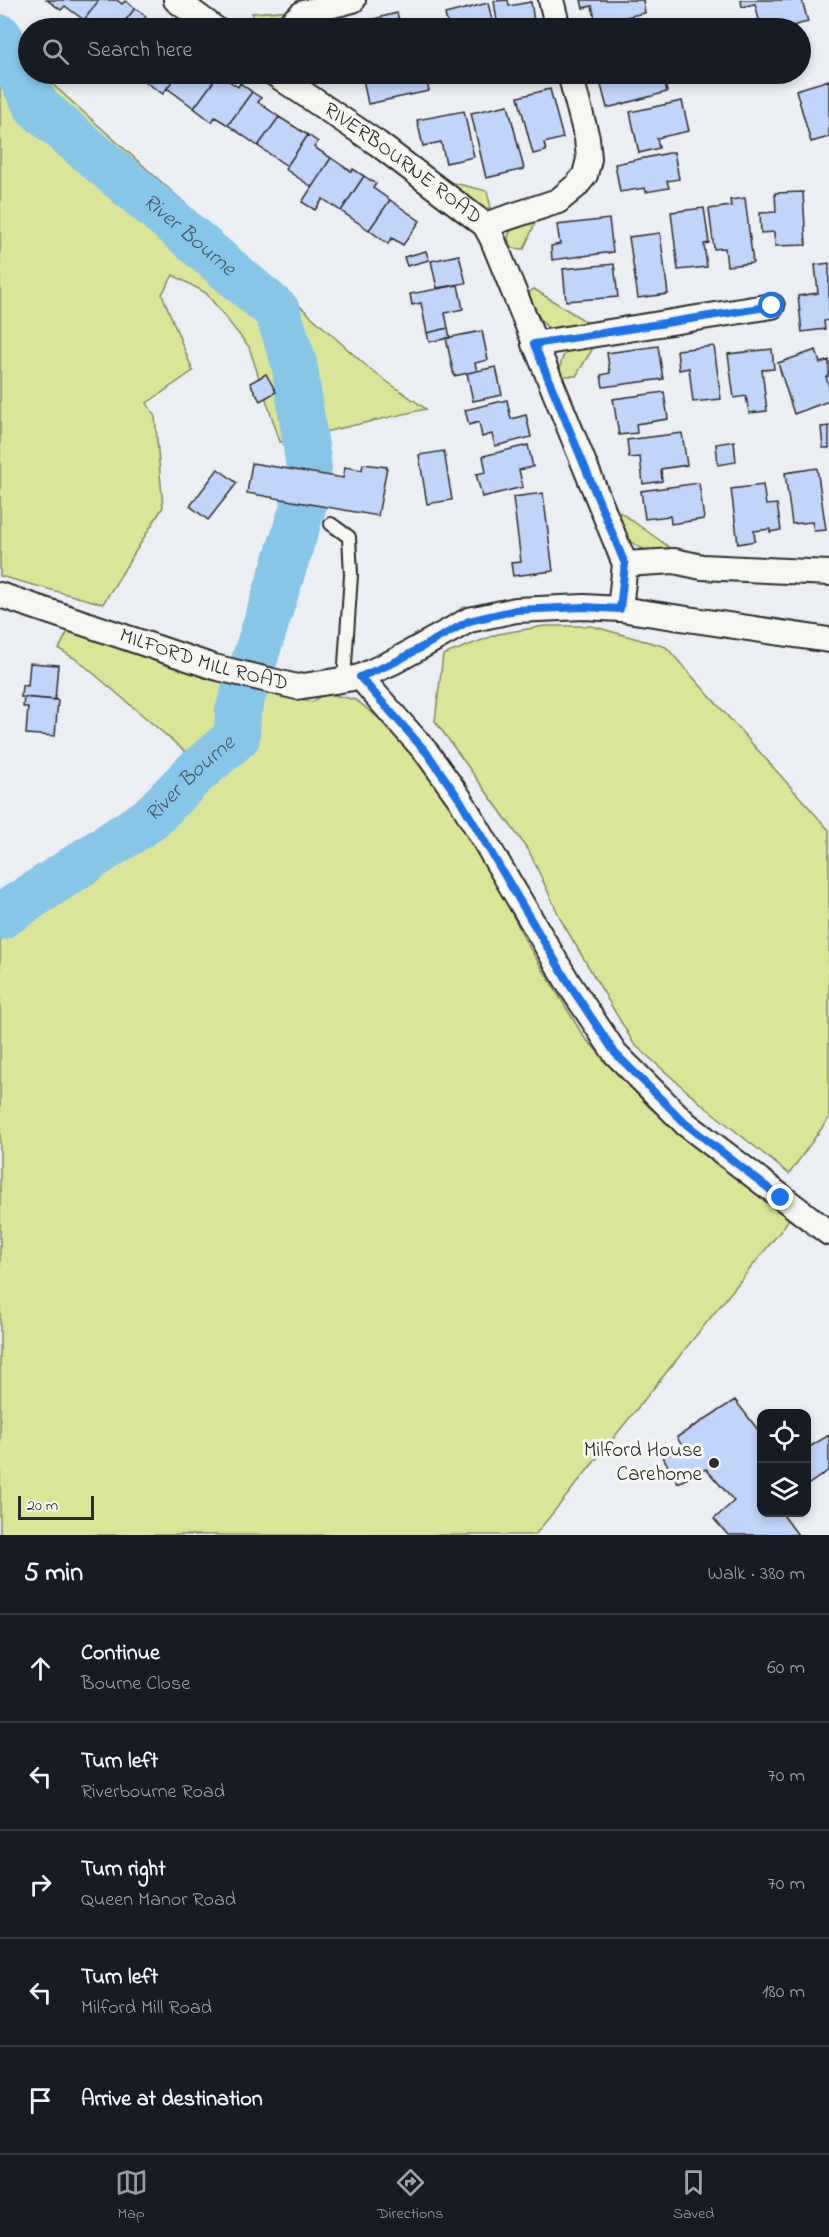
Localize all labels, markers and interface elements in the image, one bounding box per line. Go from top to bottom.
search box [18,18,811,84]
icon: search [39,35,72,68]
text: Search here [87,35,192,67]
street label: RIVERBOURNE ROAD [317,96,488,232]
water label: River Bourne [135,187,243,286]
route start [758,292,784,318]
street label: MILFORD MILL ROAD [115,621,291,699]
water label: River Bourne [138,728,244,830]
route end [767,1184,793,1210]
map controls [757,1409,811,1517]
button: locate [757,1409,811,1463]
place label: Milford House Carehome [584,1436,703,1490]
marker: Milford House Carehome [707,1456,721,1470]
button: layers [757,1463,811,1517]
scale bar [18,1493,94,1520]
text: 20 m [27,1494,58,1518]
text: 5 min [24,1555,83,1593]
text: Walk · 380 m [707,1560,805,1589]
text: Continue [81,1638,160,1670]
icon: ahead [24,1652,57,1685]
text: 60 m [767,1654,805,1683]
text: Bourne Close [81,1670,190,1699]
text: Turn left [81,1746,158,1778]
icon: left [24,1760,57,1793]
text: 70 m [768,1762,805,1791]
text: Riverbourne Road [81,1778,225,1807]
text: Turn right [81,1854,166,1886]
icon: right [24,1868,57,1901]
text: 70 m [768,1870,805,1899]
text: Queen Manor Road [81,1886,236,1915]
text: Turn left [81,1962,158,1994]
icon: left [24,1976,57,2009]
text: 180 m [762,1978,805,2007]
text: Milford Mill Road [81,1994,212,2023]
icon: arrive [24,2084,57,2117]
text: Arrive at destination [81,2084,263,2116]
tab: Map [115,2166,148,2226]
tab: Directions [377,2166,443,2226]
tab: Saved [673,2166,714,2226]

